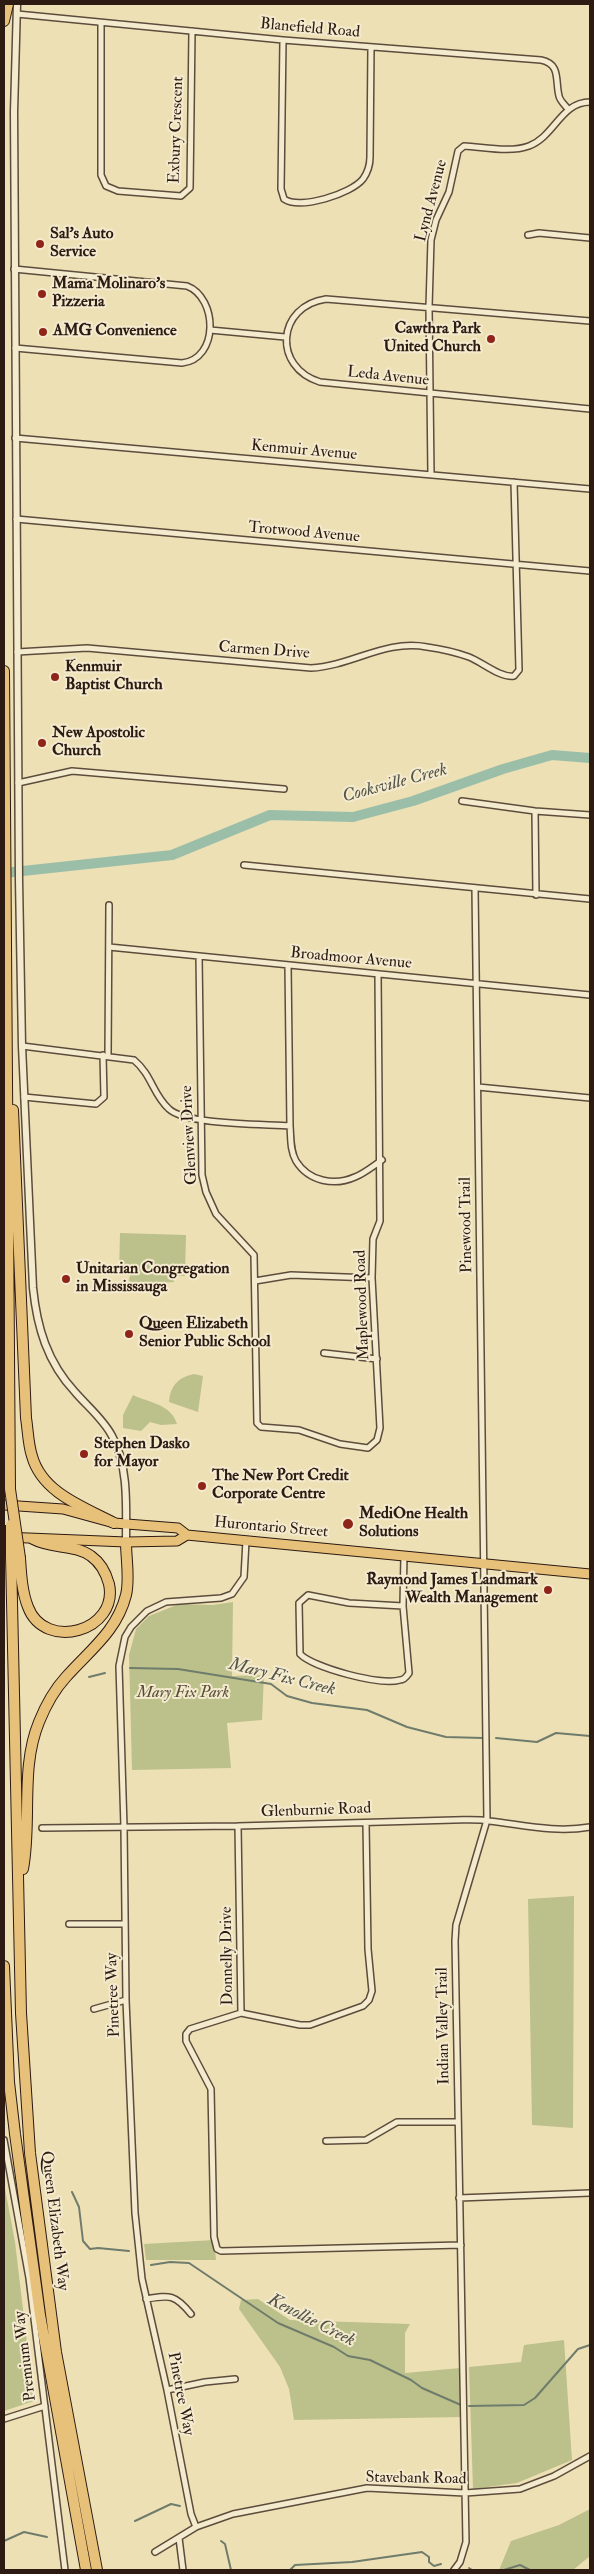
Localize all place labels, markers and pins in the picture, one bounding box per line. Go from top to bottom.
place label: Sal's Auto Service [50,225,113,263]
marker: Sal's Auto Service [34,238,46,250]
place label: Mama Molinaro's Pizzeria [52,275,165,313]
marker: Mama Molinaro's Pizzeria [36,288,48,300]
place label: Cawthra Park United Church [383,320,481,358]
place label: AMG Convenience [53,322,177,342]
marker: AMG Convenience [37,326,49,338]
marker: Cawthra Park United Church [485,333,497,345]
place label: Kenmuir Baptist Church [65,658,163,696]
marker: Kenmuir Baptist Church [49,671,61,683]
place label: New Apostolic Church [52,724,145,762]
marker: New Apostolic Church [36,737,48,749]
place label: Unitarian Congregation in Mississauga [76,1260,230,1298]
marker: Unitarian Congregation in Mississauga [60,1273,72,1285]
place label: Queen Elizabeth Senior Public School [139,1315,271,1353]
marker: Queen Elizabeth Senior Public School [123,1328,135,1340]
place label: Stephen Dasko for Mayor [94,1435,190,1473]
marker: Stephen Dasko for Mayor [78,1448,90,1460]
place label: The New Port Credit Corporate Centre [212,1467,349,1505]
marker: The New Port Credit Corporate Centre [196,1480,208,1492]
place label: MediOne Health Solutions [359,1505,468,1543]
marker: MediOne Health Solutions [341,1517,355,1531]
place label: Raymond James Landmark Wealth Management [366,1571,538,1609]
marker: Raymond James Landmark Wealth Management [542,1584,554,1596]

